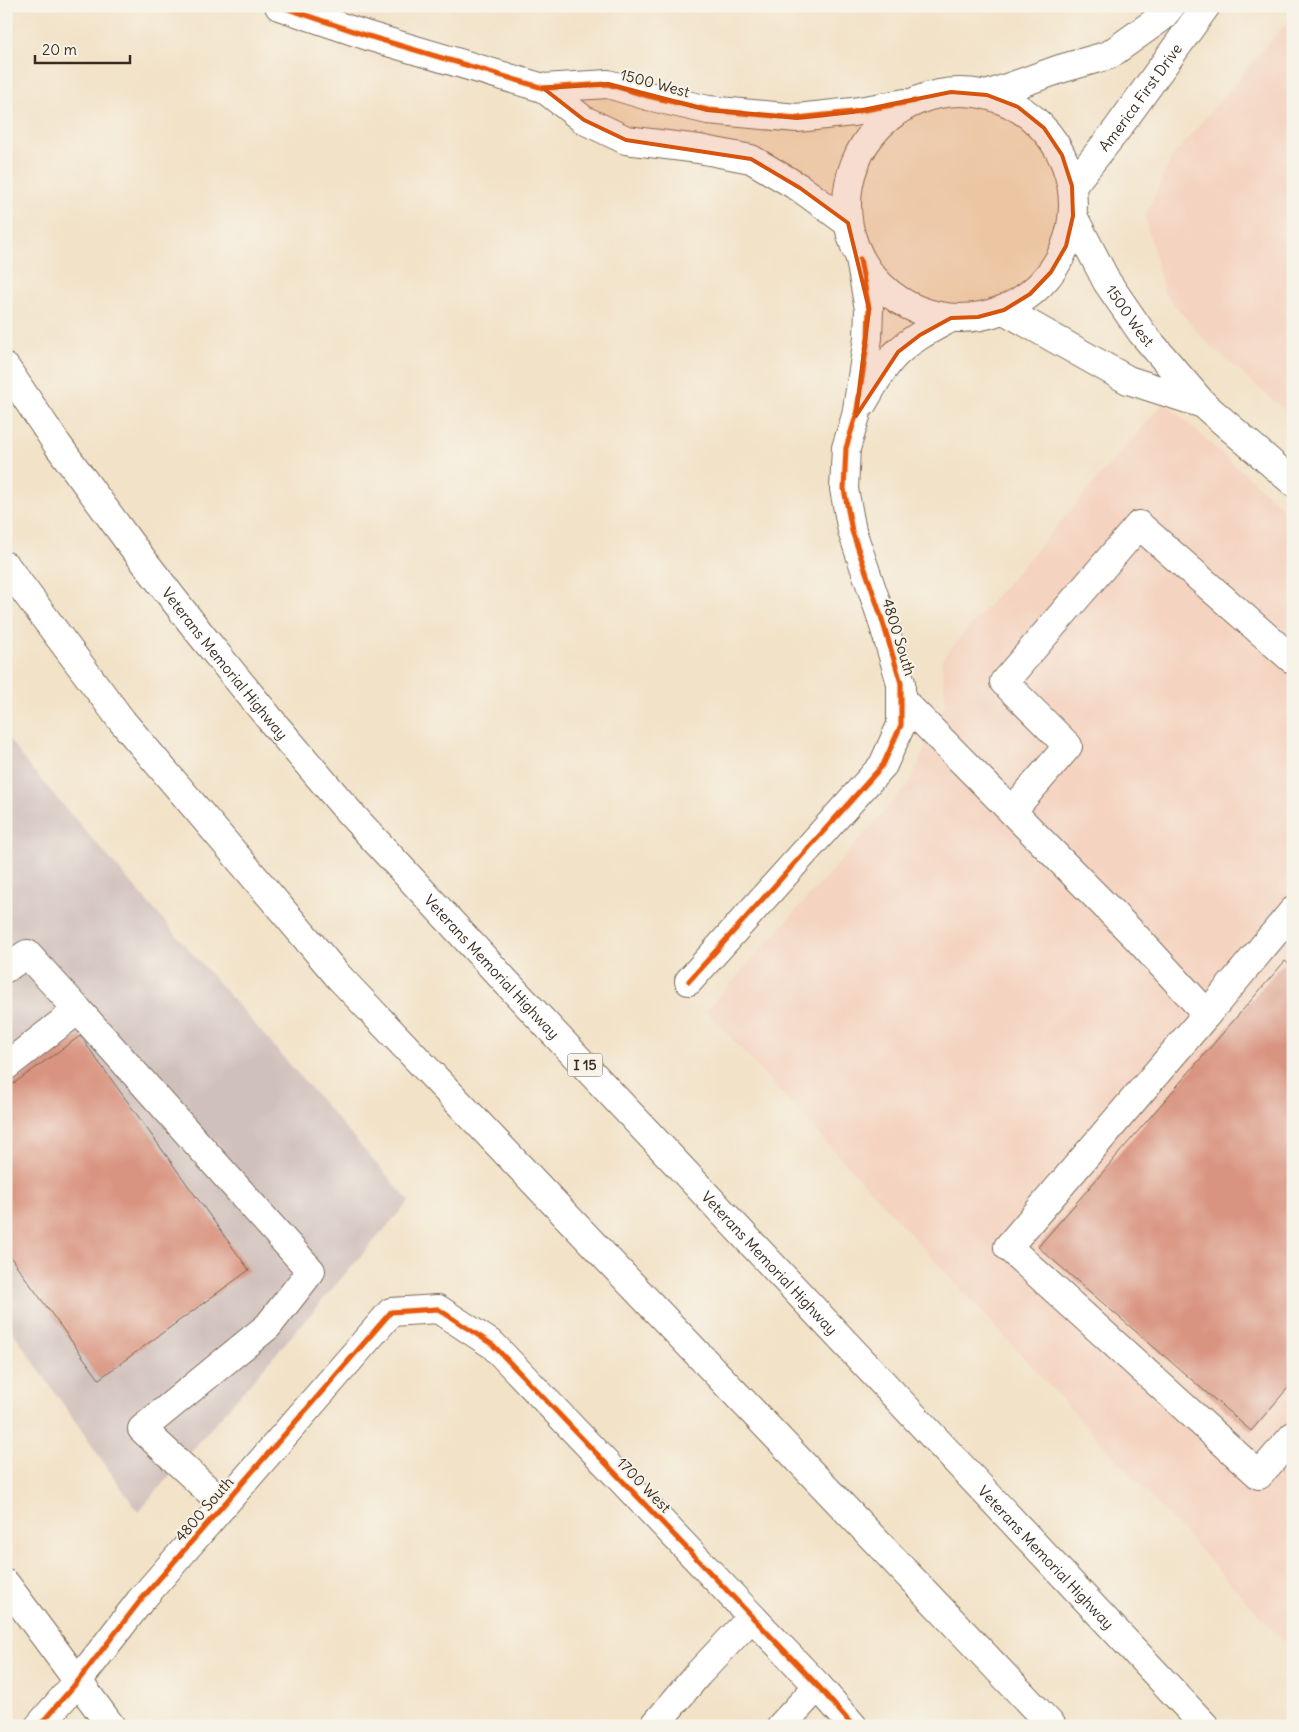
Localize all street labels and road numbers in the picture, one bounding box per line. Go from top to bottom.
street label: America First Drive [1094,39,1186,155]
street label: 1500 West [618,65,692,101]
street label: 1500 West [1102,281,1159,350]
street label: Veterans Memorial Highway [158,583,292,743]
street label: 4800 South [878,596,920,678]
street label: Veterans Memorial Highway [420,890,564,1043]
road number: I 15 [568,1054,602,1076]
street label: Veterans Memorial Highway [698,1187,842,1338]
street label: 1700 West [613,1453,675,1517]
street label: 4800 South [171,1472,238,1545]
street label: Veterans Memorial Highway [974,1481,1118,1633]

